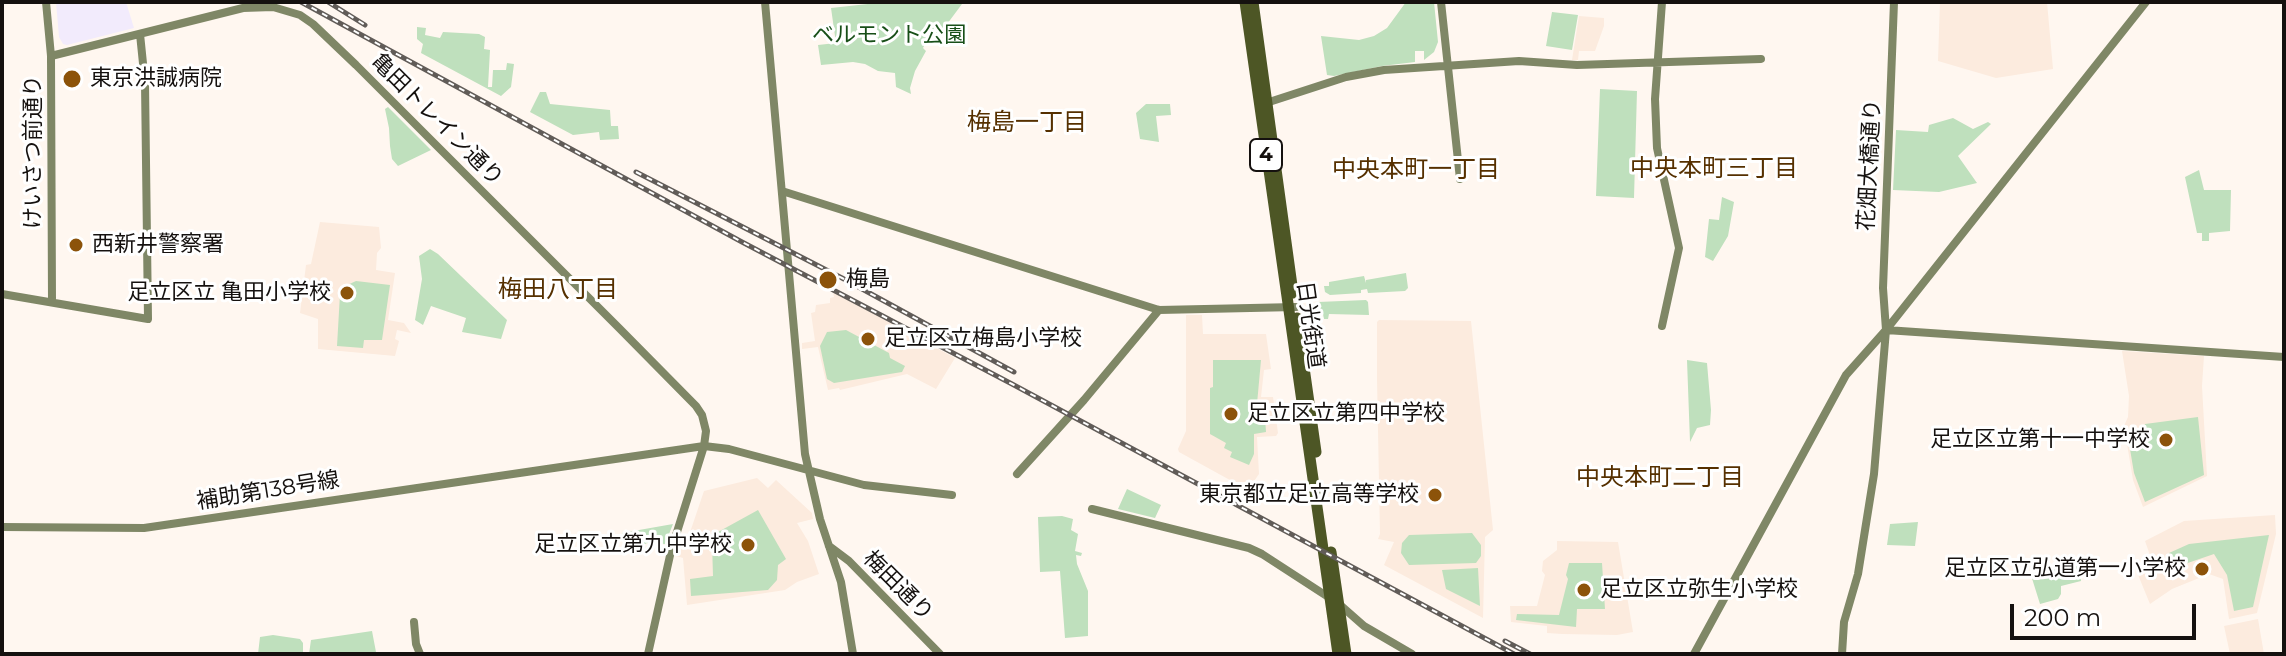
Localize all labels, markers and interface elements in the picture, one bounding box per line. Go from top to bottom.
park label: ベルモント公園 [812,23,966,49]
street label: 亀田トレイン通り [365,48,509,192]
place label: 東京洪誠病院 [90,66,222,92]
marker: 東京洪誠病院 [61,68,83,90]
street label: けいさつ前通り [21,75,47,229]
street label: 花畑大橋通り [1853,98,1887,232]
district label: 梅島一丁目 [967,109,1087,137]
road number: 4 [1250,139,1282,171]
district label: 中央本町三丁目 [1630,155,1798,183]
district label: 中央本町一丁目 [1332,156,1500,184]
place label: 西新井警察署 [92,232,224,258]
marker: 西新井警察署 [67,236,85,254]
place label: 梅島 [846,267,890,293]
marker: 梅島 [817,269,839,291]
district label: 梅田八丁目 [498,276,618,304]
place label: 足立区立 亀田小学校 [127,280,331,306]
street label: 日光街道 [1291,280,1329,370]
marker: 足立区立 亀田小学校 [338,284,356,302]
place label: 足立区立梅島小学校 [884,326,1082,352]
marker: 足立区立梅島小学校 [859,330,877,348]
place label: 足立区立第四中学校 [1247,401,1445,427]
marker: 足立区立第四中学校 [1222,405,1240,423]
place label: 足立区立第十一中学校 [1930,427,2150,453]
marker: 足立区立第十一中学校 [2157,431,2175,449]
district label: 中央本町二丁目 [1576,464,1744,492]
street label: 補助第138号線 [195,467,341,515]
place label: 東京都立足立高等学校 [1199,482,1419,508]
marker: 東京都立足立高等学校 [1426,486,1444,504]
place label: 足立区立第九中学校 [534,532,732,558]
marker: 足立区立第九中学校 [739,536,757,554]
street label: 梅田通り [858,546,938,626]
place label: 足立区立弘道第一小学校 [1944,556,2186,582]
marker: 足立区立弘道第一小学校 [2193,560,2211,578]
place label: 足立区立弥生小学校 [1600,577,1798,603]
marker: 足立区立弥生小学校 [1575,581,1593,599]
scale bar [2014,588,2200,638]
text: 200 m [2024,603,2101,632]

